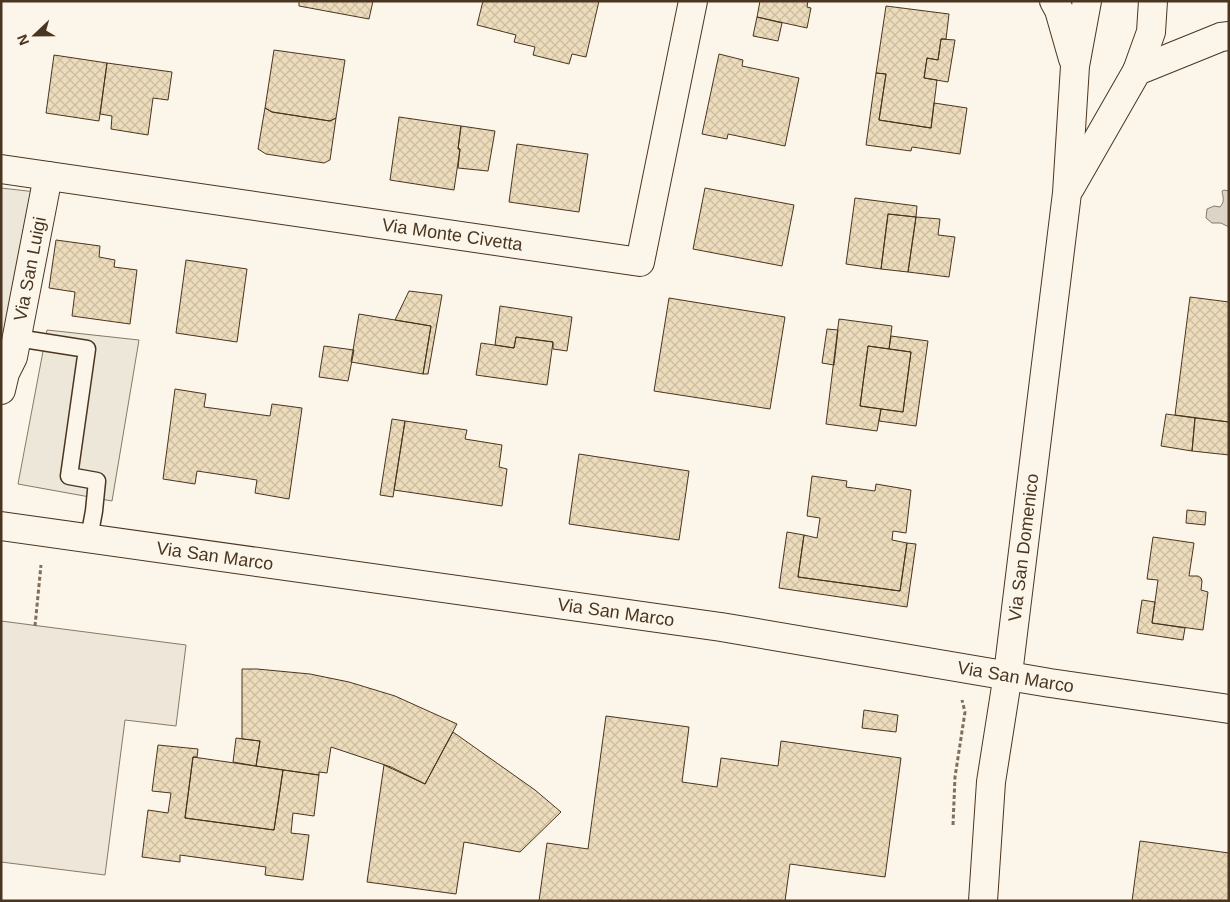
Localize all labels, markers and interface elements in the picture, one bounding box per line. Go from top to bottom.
north arrow [10,10,60,60]
text: N [14,32,32,48]
street label: Via San Luigi [10,215,50,323]
street label: Via Monte Civetta [381,215,525,255]
street label: Via San Domenico [1005,472,1042,623]
street label: Via San Marco [155,538,275,574]
street label: Via San Marco [556,594,676,630]
street label: Via San Marco [956,657,1075,696]

